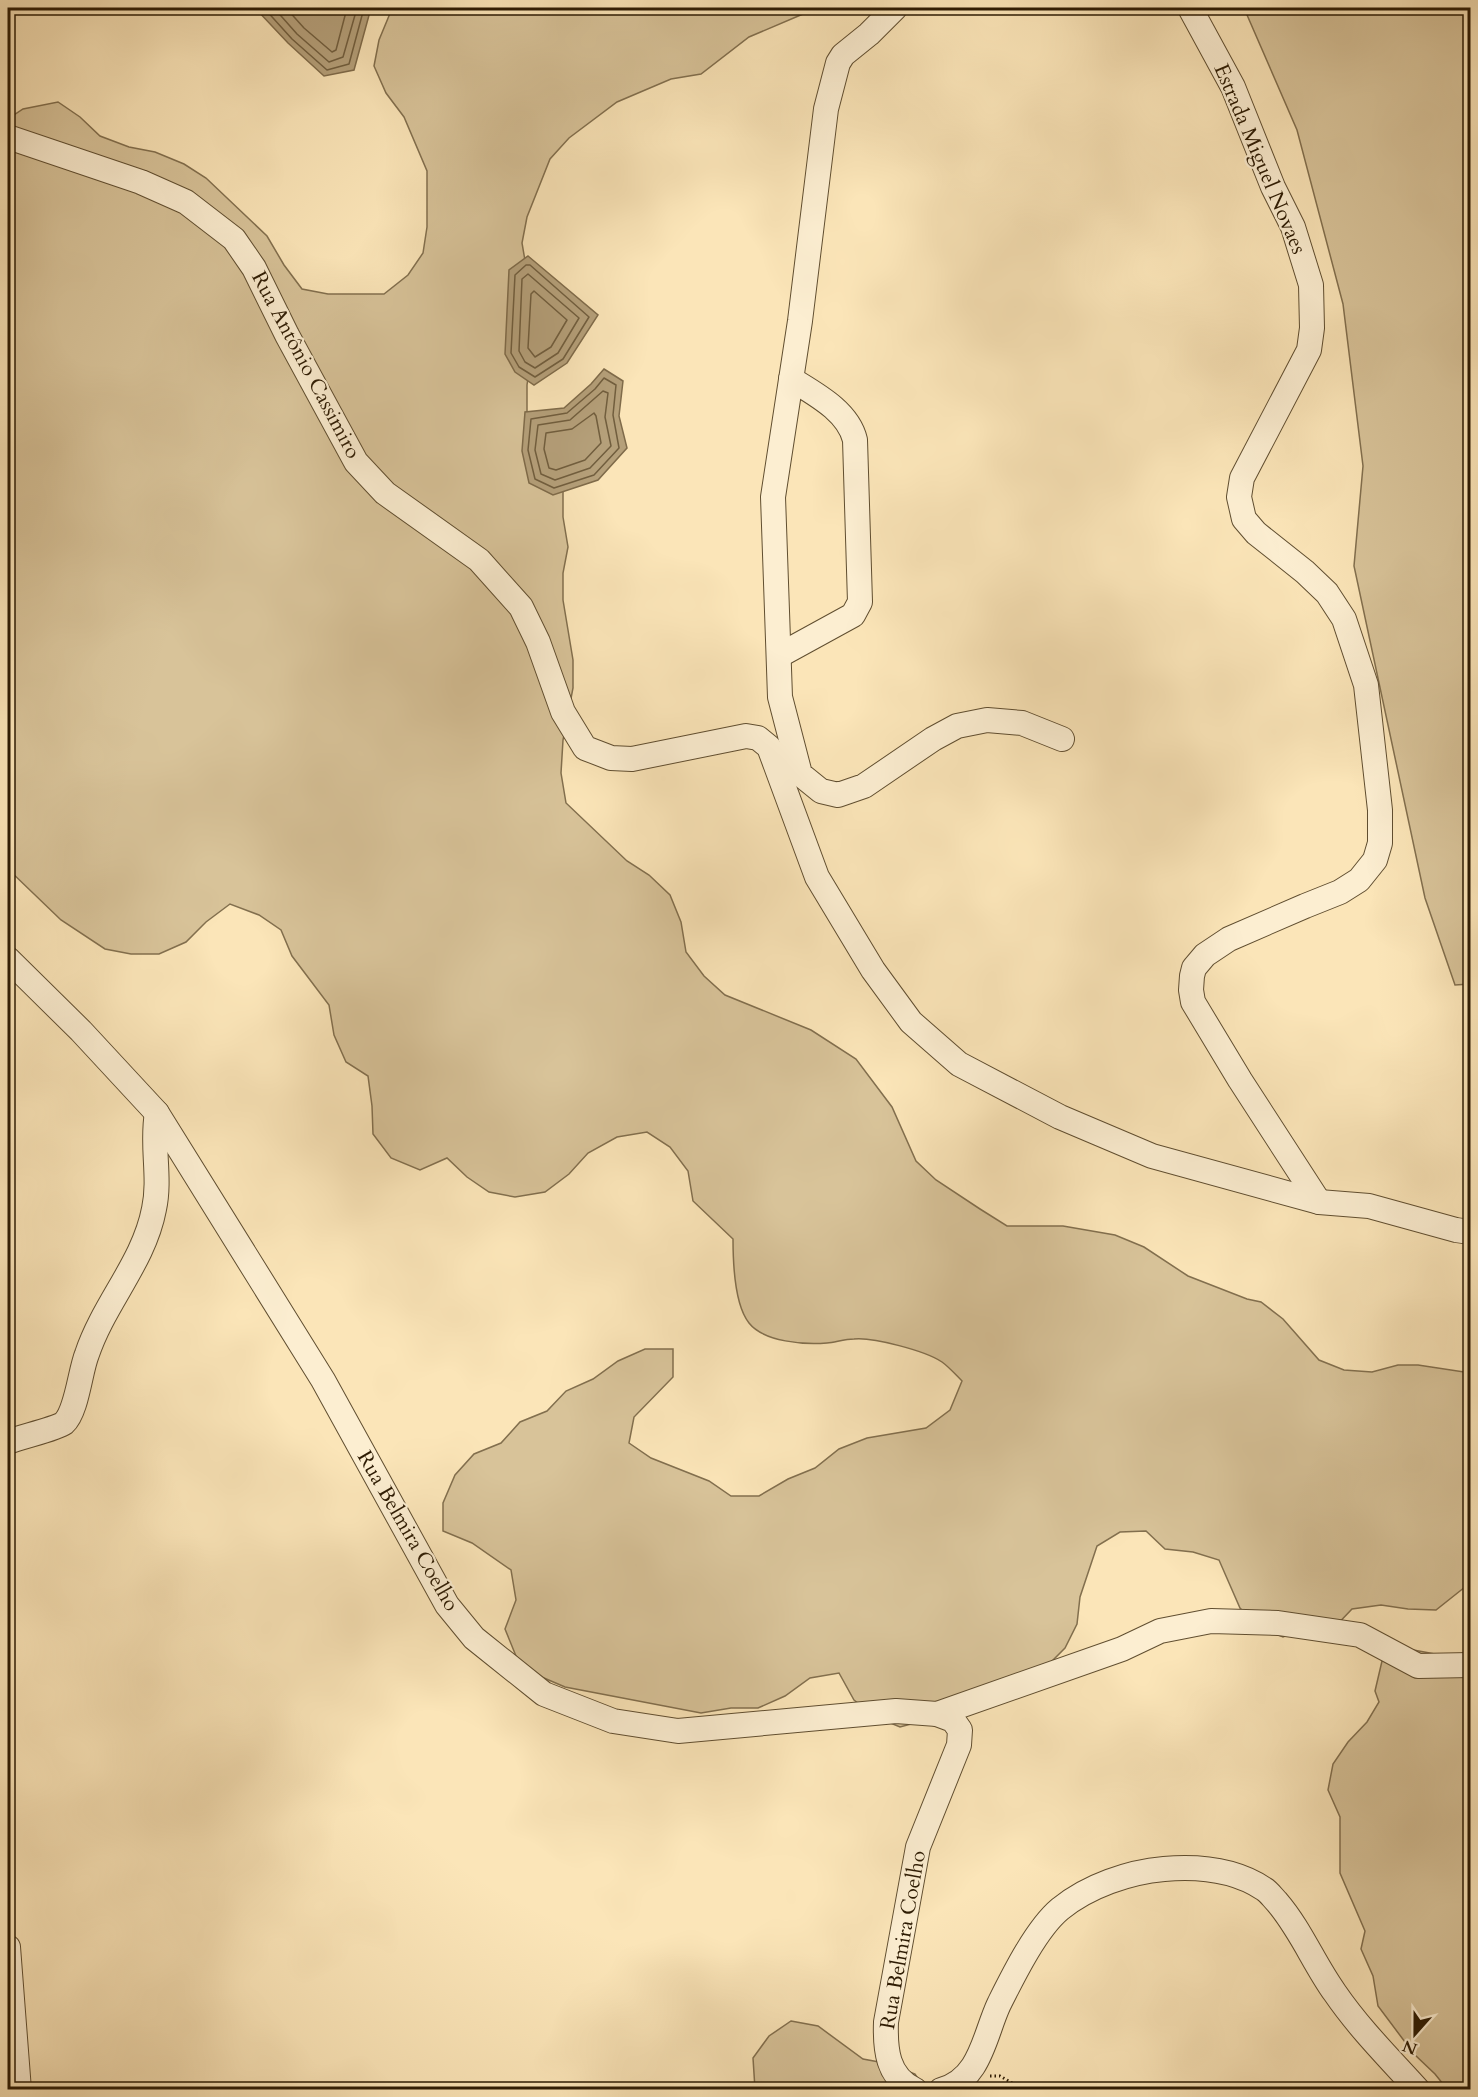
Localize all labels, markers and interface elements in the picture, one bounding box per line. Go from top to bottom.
street label: Estrada Miguel Novaes [1207,59,1313,259]
street label: Rua Antônio Cassimiro [244,266,368,464]
street label: Rua Belmira Coelho [350,1445,466,1617]
street label: Rua Belmira Coelho [873,1848,933,2032]
north arrow [1385,2004,1445,2064]
text: N [1399,2034,1420,2060]

